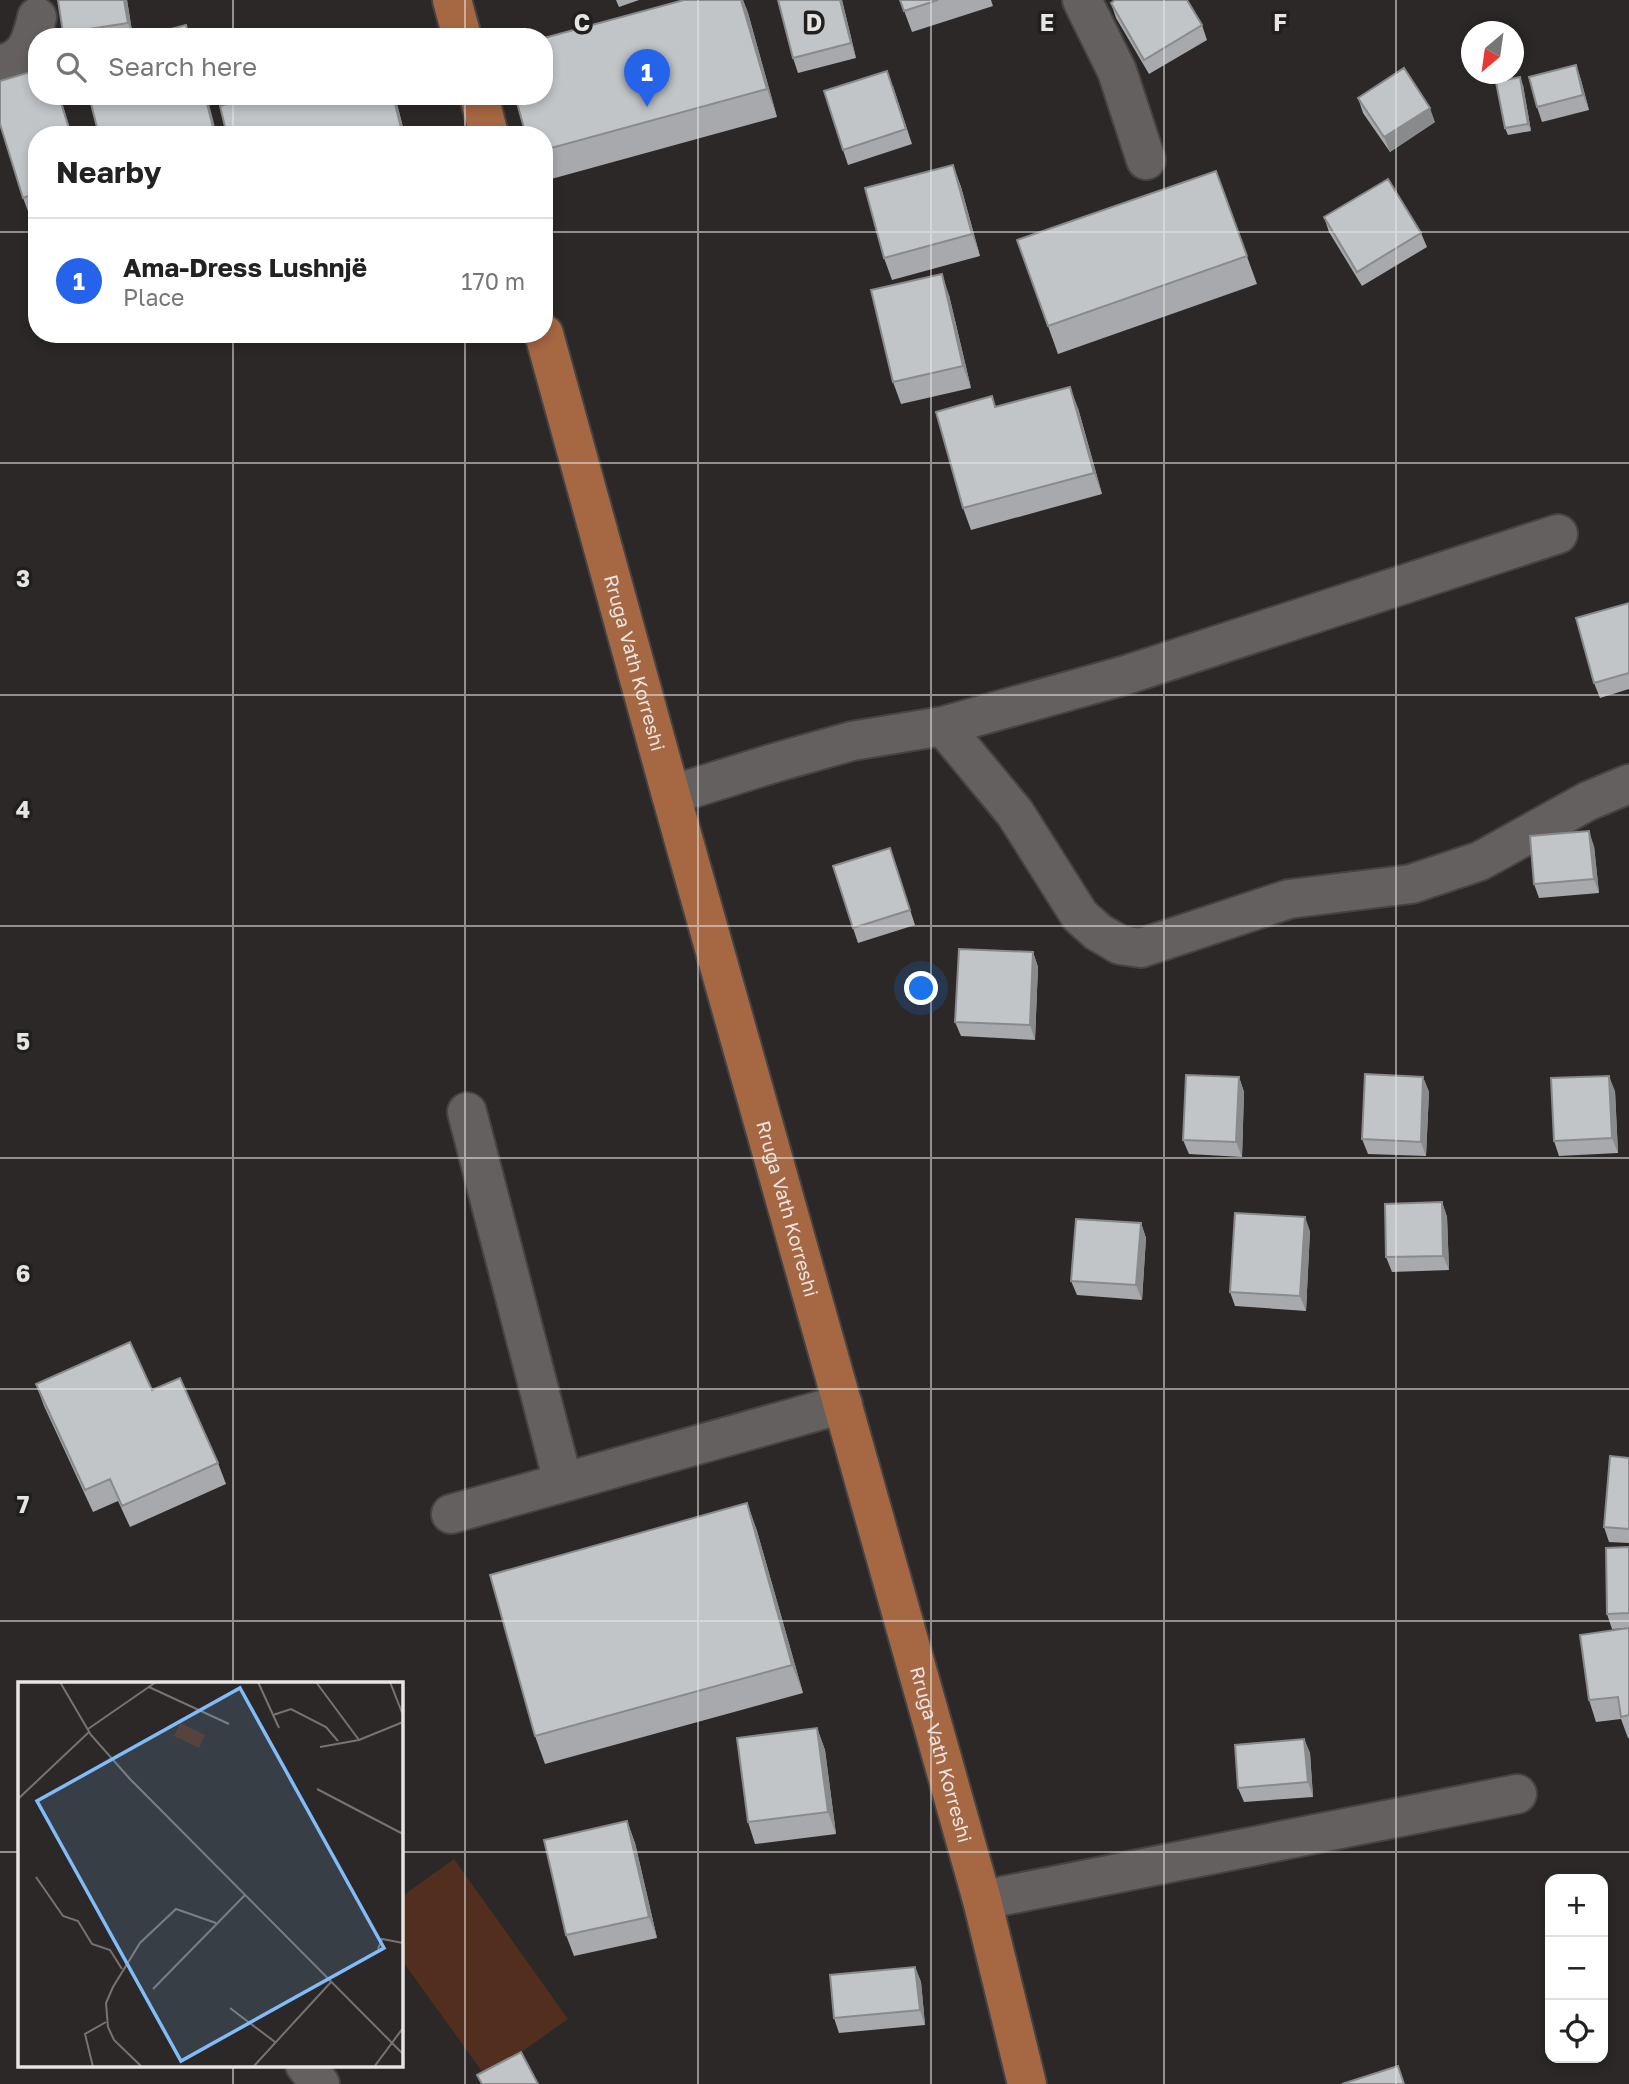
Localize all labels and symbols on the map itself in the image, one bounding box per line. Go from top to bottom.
text: C [574,8,590,36]
text: D [806,8,822,36]
text: E [1040,8,1054,36]
text: F [1273,8,1287,36]
north arrow [1461,21,1524,84]
pin: 1 [624,49,670,107]
text: 3 [16,564,30,592]
street label: Rruga Vath Korreshi [600,572,670,753]
text: 4 [16,795,30,823]
your location [904,971,938,1005]
text: 5 [16,1027,30,1055]
street label: Rruga Vath Korreshi [752,1118,824,1299]
text: 6 [16,1259,30,1287]
text: 7 [17,1490,29,1518]
street label: Rruga Vath Korreshi [906,1664,977,1845]
inset map [18,1682,402,2066]

